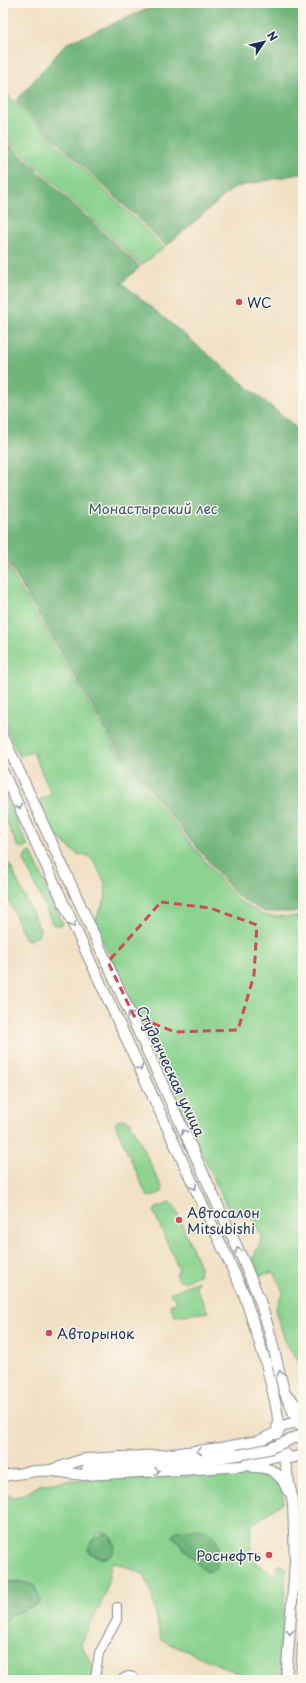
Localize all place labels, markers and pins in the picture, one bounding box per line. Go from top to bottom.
place label: WC [247,292,272,313]
marker: WC [234,297,244,307]
place label: Автосалон Mitsubishi [187,1202,260,1239]
marker: Автосалон Mitsubishi [174,1215,184,1225]
place label: Авторынок [57,1323,135,1344]
marker: Авторынок [44,1328,54,1338]
place label: Роснефть [196,1545,261,1566]
marker: Роснефть [264,1550,274,1560]

